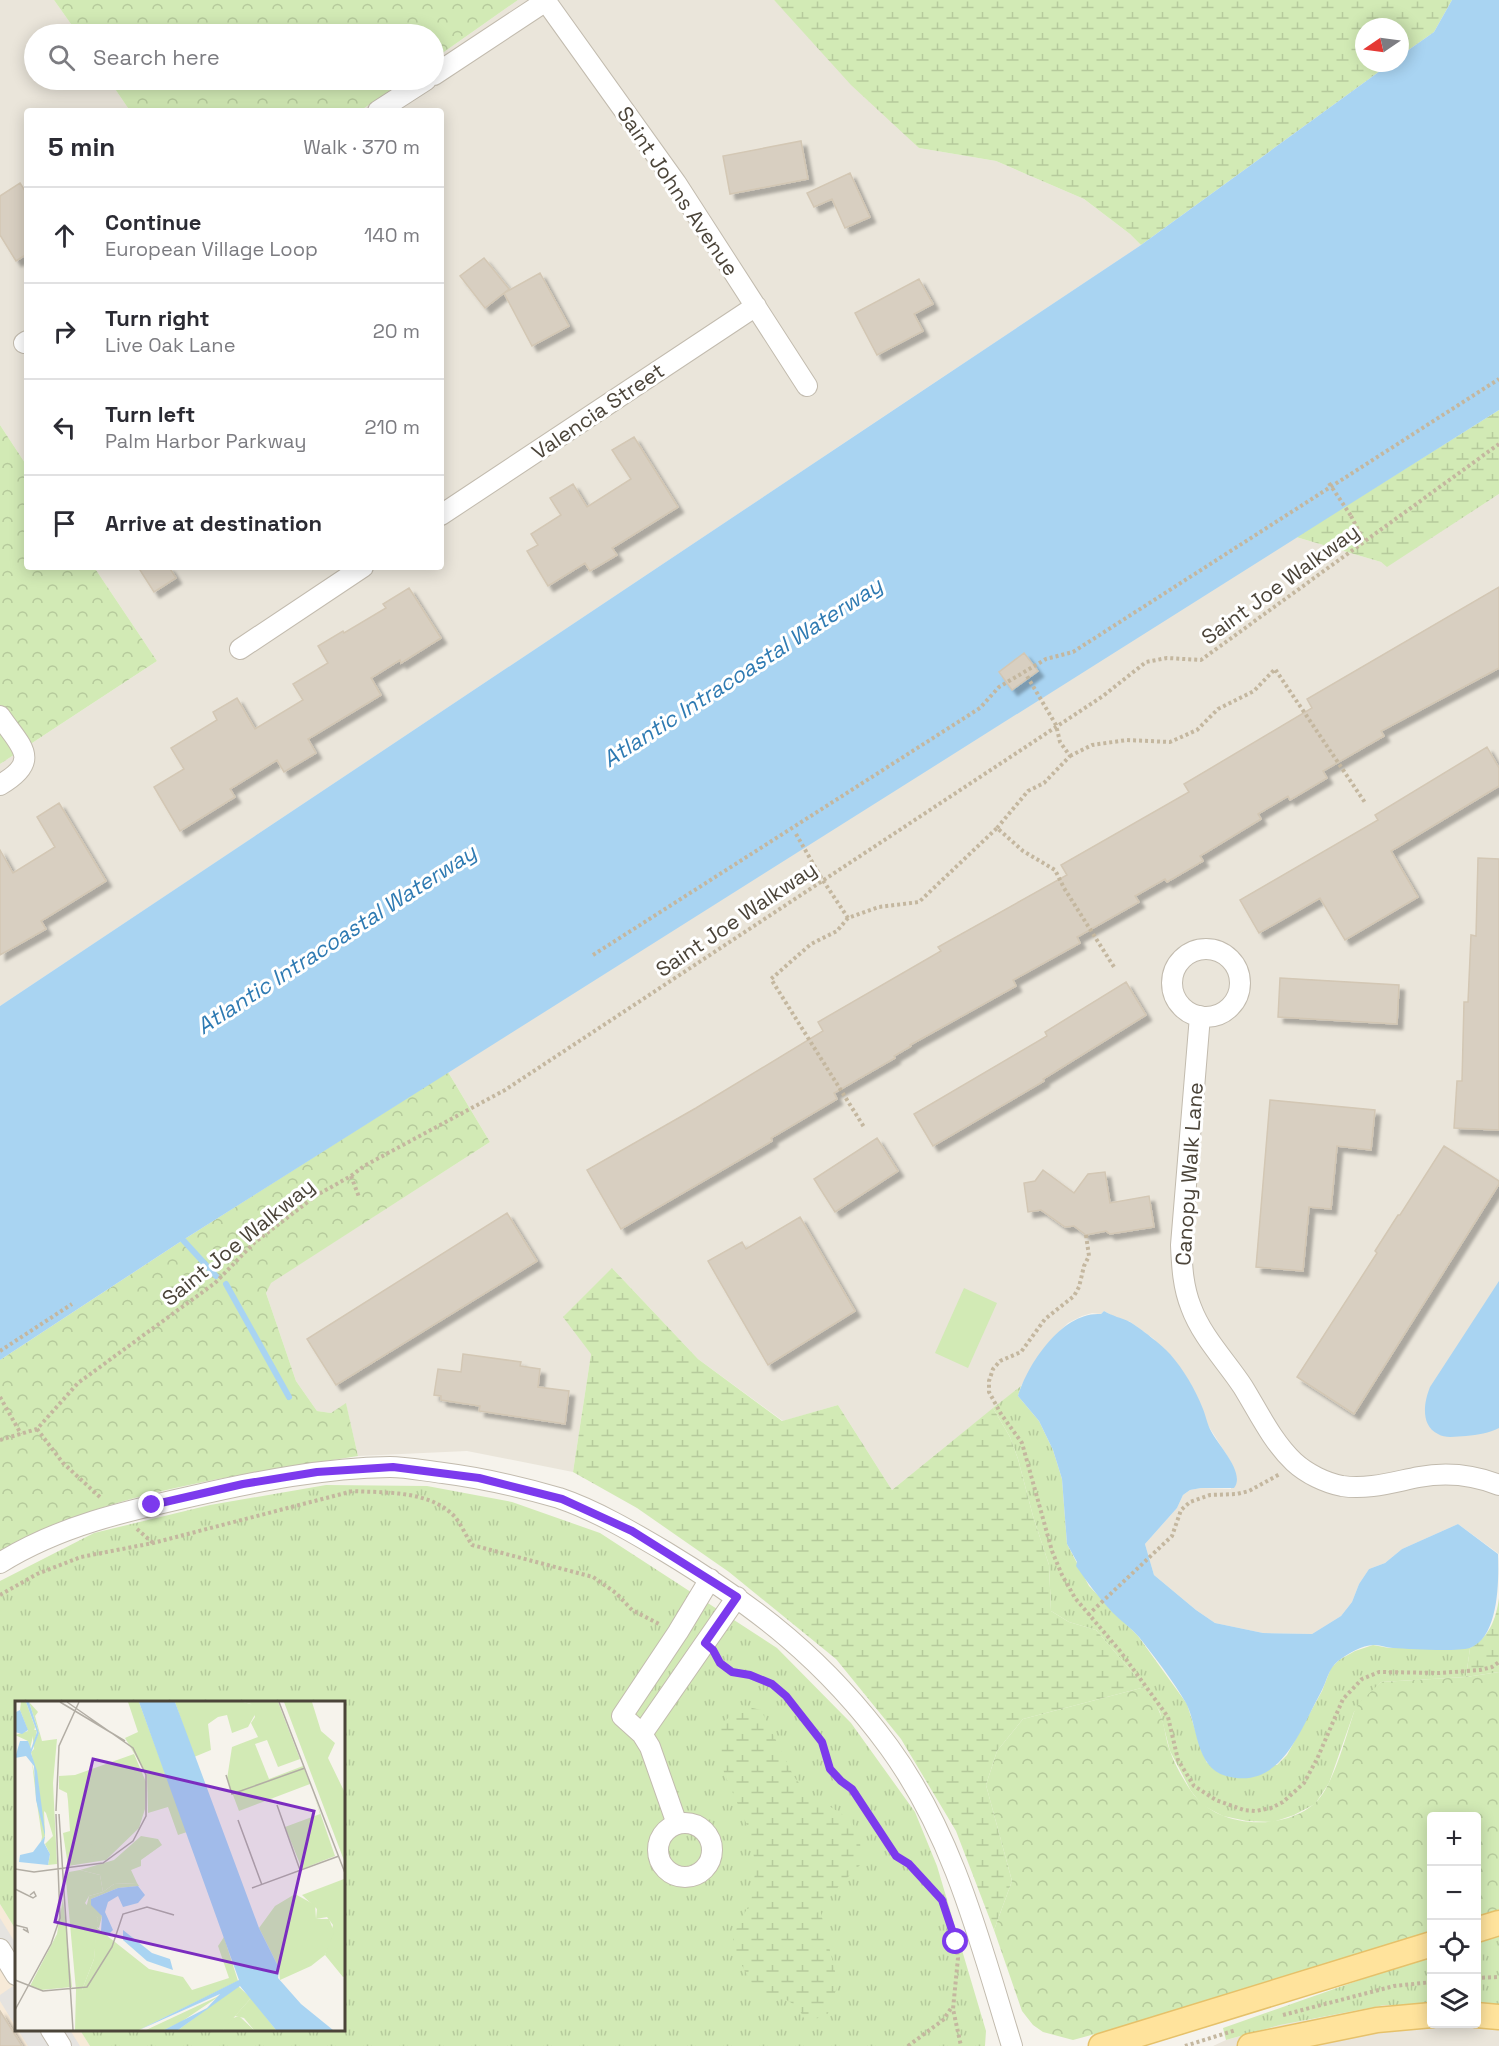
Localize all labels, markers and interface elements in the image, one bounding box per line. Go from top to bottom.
north arrow [1355,18,1409,72]
search box [24,24,444,90]
icon: search [45,41,78,74]
text: Search here [93,43,220,71]
street label: Saint Johns Avenue [611,101,745,281]
text: 5 min [48,130,115,164]
text: Walk · 370 m [303,134,420,160]
text: Continue [105,208,201,236]
icon: ahead [48,219,81,252]
text: 140 m [364,222,420,248]
text: European Village Loop [105,236,318,262]
text: Turn right [105,304,210,332]
icon: right [48,315,81,348]
text: 20 m [373,318,420,344]
text: Live Oak Lane [105,332,235,358]
street label: Valencia Street [527,357,669,465]
text: Turn left [105,400,195,428]
icon: left [48,411,81,444]
text: 210 m [364,414,420,440]
text: Palm Harbor Parkway [105,428,307,454]
icon: arrive [48,507,81,540]
text: Arrive at destination [105,509,322,537]
street label: Saint Joe Walkway [1196,518,1364,650]
water label: Atlantic Intracoastal Waterway [597,570,888,773]
water label: Atlantic Intracoastal Waterway [191,837,482,1040]
street label: Saint Joe Walkway [650,855,822,983]
street label: Canopy Walk Lane [1169,1081,1209,1267]
street label: Saint Joe Walkway [156,1172,320,1312]
route end [138,1491,164,1517]
inset map [15,1701,345,2031]
map controls [1427,1812,1481,2028]
button: + [1427,1812,1481,1866]
button: − [1427,1866,1481,1920]
button: locate [1427,1920,1481,1974]
route start [942,1928,968,1954]
button: layers [1427,1974,1481,2028]

